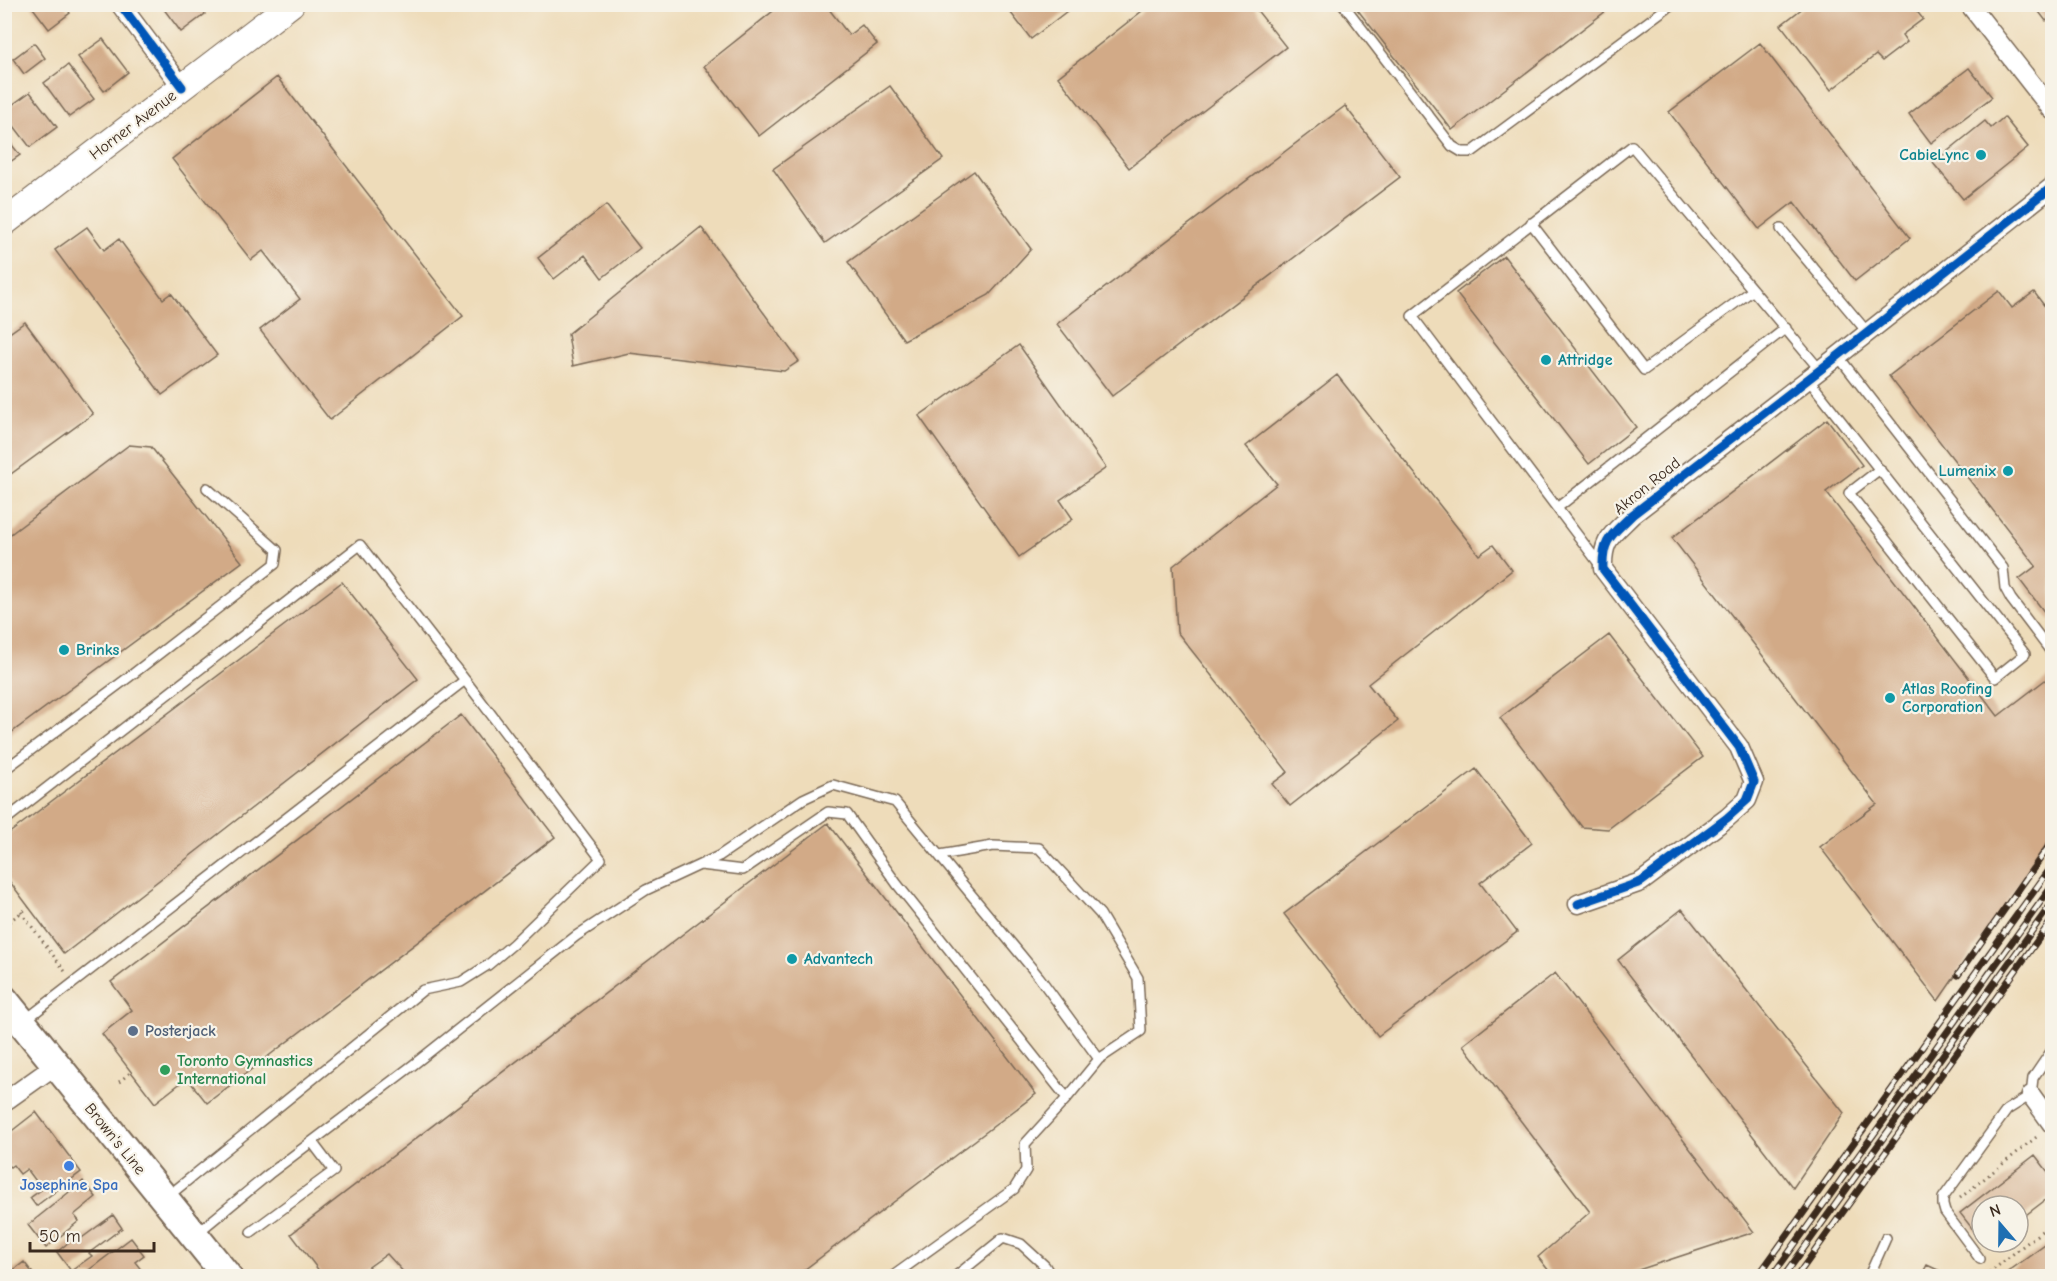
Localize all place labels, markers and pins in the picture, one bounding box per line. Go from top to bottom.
place label: CabieLync [1899,146,1969,164]
marker: CabieLync [1974,148,1988,162]
place label: Attridge [1558,351,1613,369]
marker: Attridge [1539,353,1553,367]
place label: Lumenix [1938,462,1996,480]
marker: Lumenix [2001,464,2015,478]
place label: Brinks [76,641,120,659]
marker: Brinks [57,643,71,657]
place label: Atlas Roofing Corporation [1902,680,1993,716]
marker: Atlas Roofing Corporation [1883,691,1897,705]
place label: Advantech [804,950,873,968]
marker: Advantech [785,952,799,966]
place label: Posterjack [145,1022,216,1040]
marker: Posterjack [126,1024,140,1038]
place label: Toronto Gymnastics International [177,1052,313,1088]
marker: Toronto Gymnastics International [158,1063,172,1077]
marker: Josephine Spa [62,1159,76,1173]
place label: Josephine Spa [20,1176,118,1194]

